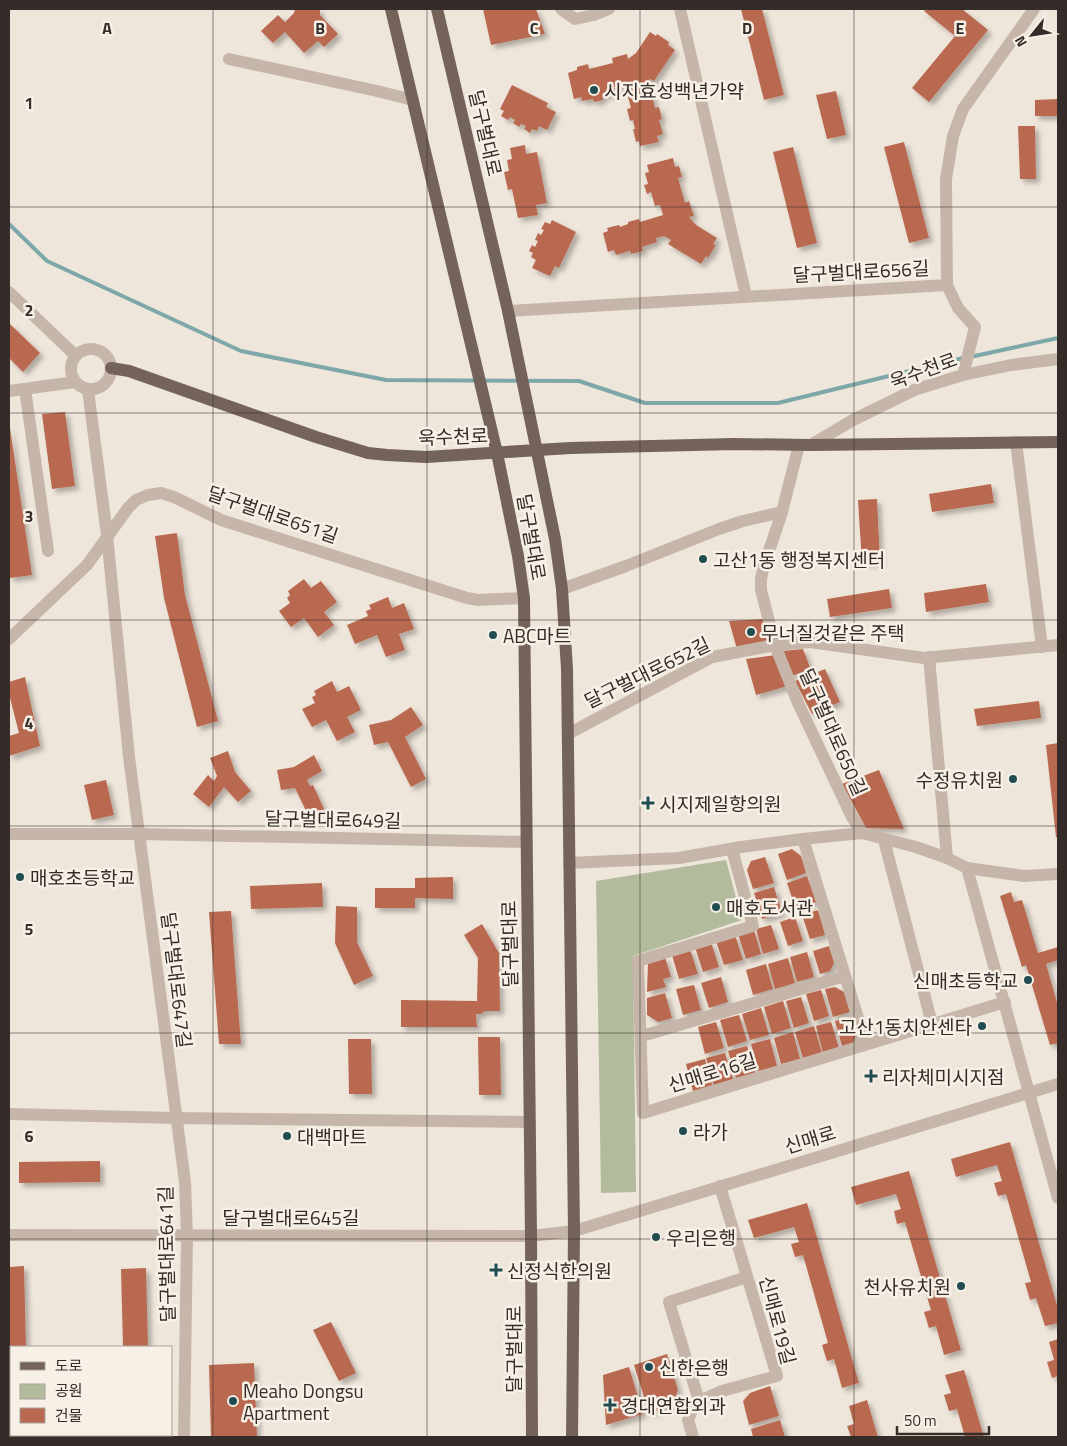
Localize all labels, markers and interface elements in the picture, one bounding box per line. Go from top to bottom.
north arrow [1007,10,1057,60]
text: A [102,16,112,40]
text: B [315,16,325,40]
text: C [530,16,539,40]
text: D [742,16,752,40]
text: E [956,16,965,40]
text: N [1009,32,1032,51]
place label: 시지효성백년가약 [604,76,744,105]
marker: 시지효성백년가약 [588,84,600,96]
street label: 달구벌대로 [462,87,510,179]
text: 1 [25,91,33,115]
street label: 달구벌대로656길 [792,253,930,289]
text: 2 [25,298,33,322]
street label: 욱수천로 [885,344,961,396]
street label: 욱수천로 [418,420,488,452]
street label: 달구벌대로651길 [204,478,342,550]
street label: 달구벌대로 [510,491,554,583]
text: 3 [25,504,33,528]
place label: 고산1동 행정복지센터 [713,545,885,574]
marker: 고산1동 행정복지센터 [697,553,709,565]
place label: 무너질것같은 주택 [761,618,905,647]
place label: ABC마트 [503,621,571,650]
marker: 무너질것같은 주택 [745,626,757,638]
marker: ABC마트 [487,629,499,641]
street label: 달구벌대로652길 [579,629,715,715]
street label: 달구벌대로650길 [793,664,875,800]
text: 4 [25,711,34,735]
place label: 수정유치원 [916,765,1003,794]
marker: 수정유치원 [1007,773,1019,785]
place label: 시지제일항의원 [659,789,781,818]
marker: 시지제일항의원 [641,796,655,810]
street label: 달구벌대로649길 [264,803,402,835]
place label: 매호초등학교 [30,863,135,892]
marker: 매호초등학교 [14,871,26,883]
place label: 매호도서관 [726,893,813,922]
street label: 달구벌대로 [494,900,524,988]
marker: 매호도서관 [710,901,722,913]
street label: 달구벌대로647길 [154,910,200,1050]
text: 5 [25,917,34,941]
place label: 신매초등학교 [913,966,1018,995]
marker: 신매초등학교 [1022,974,1034,986]
place label: 고산1동치안센타 [839,1012,973,1041]
marker: 고산1동치안센타 [976,1020,988,1032]
street label: 신매로16길 [664,1045,760,1099]
place label: 리자체미시지점 [882,1062,1004,1091]
marker: 리자체미시지점 [864,1069,878,1083]
place label: 라가 [693,1117,728,1146]
street label: 신매로 [781,1117,839,1161]
place label: 대백마트 [297,1122,367,1151]
text: 6 [25,1124,34,1148]
marker: 라가 [677,1125,689,1137]
marker: 대백마트 [281,1130,293,1142]
street label: 달구벌대로641길 [150,1185,182,1323]
street label: 달구벌대로645길 [223,1203,359,1232]
place label: 우리은행 [666,1223,736,1252]
marker: 우리은행 [650,1231,662,1243]
place label: 신정식한의원 [507,1256,612,1285]
marker: 신정식한의원 [489,1263,503,1277]
street label: 신매로19길 [752,1272,804,1368]
place label: 천사유치원 [864,1272,951,1301]
marker: 천사유치원 [955,1280,967,1292]
street label: 달구벌대로 [499,1305,528,1393]
legend [10,1346,172,1436]
place label: 신한은행 [659,1353,729,1382]
text: 도로 [55,1354,83,1377]
marker: 신한은행 [643,1361,655,1373]
place label: Meaho Dongsu Apartment [243,1376,364,1427]
text: 공원 [55,1379,83,1402]
place label: 경대연합외과 [621,1391,726,1420]
marker: Meaho Dongsu Apartment [227,1395,239,1407]
marker: 경대연합외과 [603,1398,617,1412]
text: 건물 [55,1404,83,1427]
scale bar [897,1404,990,1436]
text: 50 m [904,1409,937,1432]

